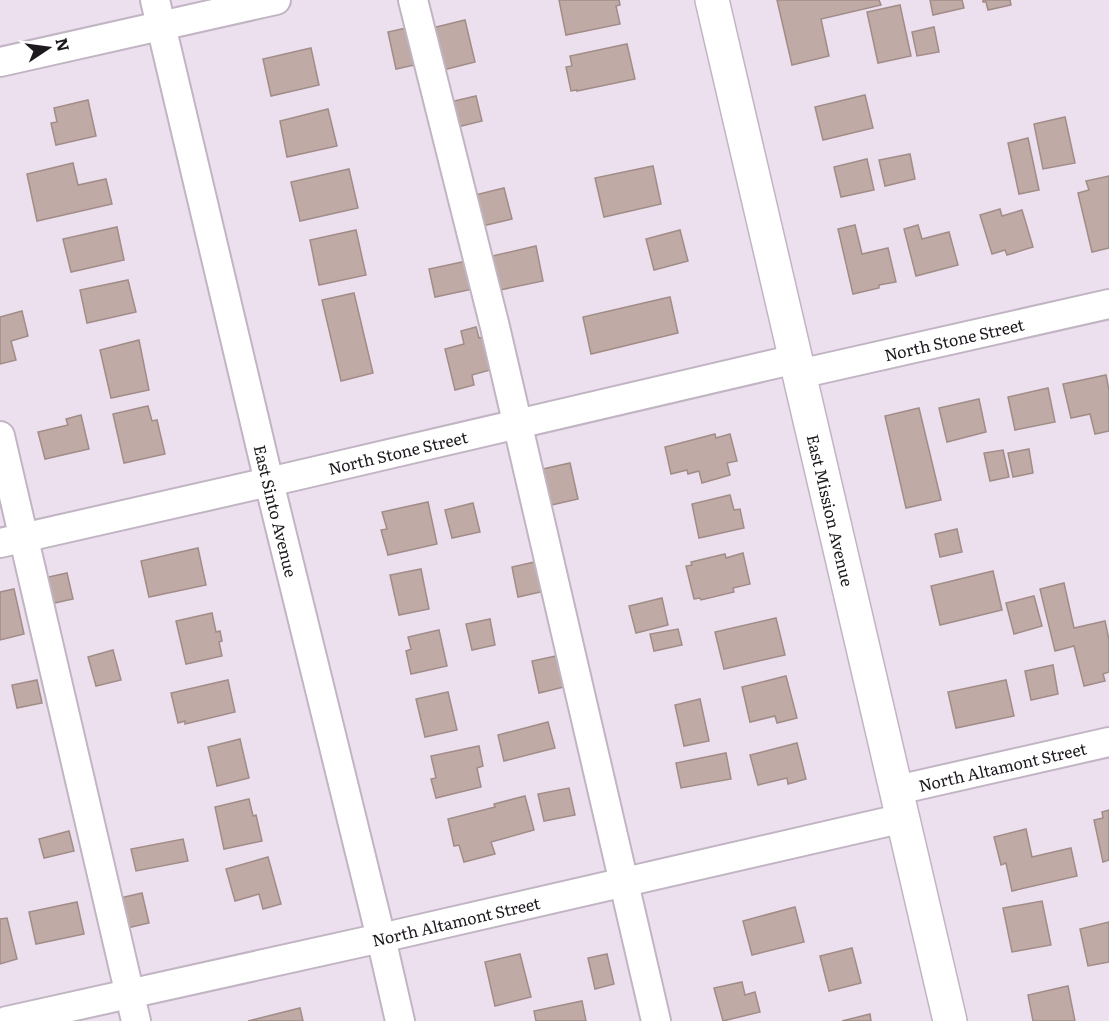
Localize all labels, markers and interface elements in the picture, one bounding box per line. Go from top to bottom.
north arrow [18,18,78,78]
text: N [50,35,77,54]
street label: North Stone Street [882,311,1027,366]
street label: North Stone Street [326,424,470,480]
street label: East Mission Avenue [802,432,860,589]
street label: East Sinto Avenue [249,442,304,580]
street label: North Altamont Street [916,735,1089,797]
street label: North Altamont Street [370,890,543,952]

